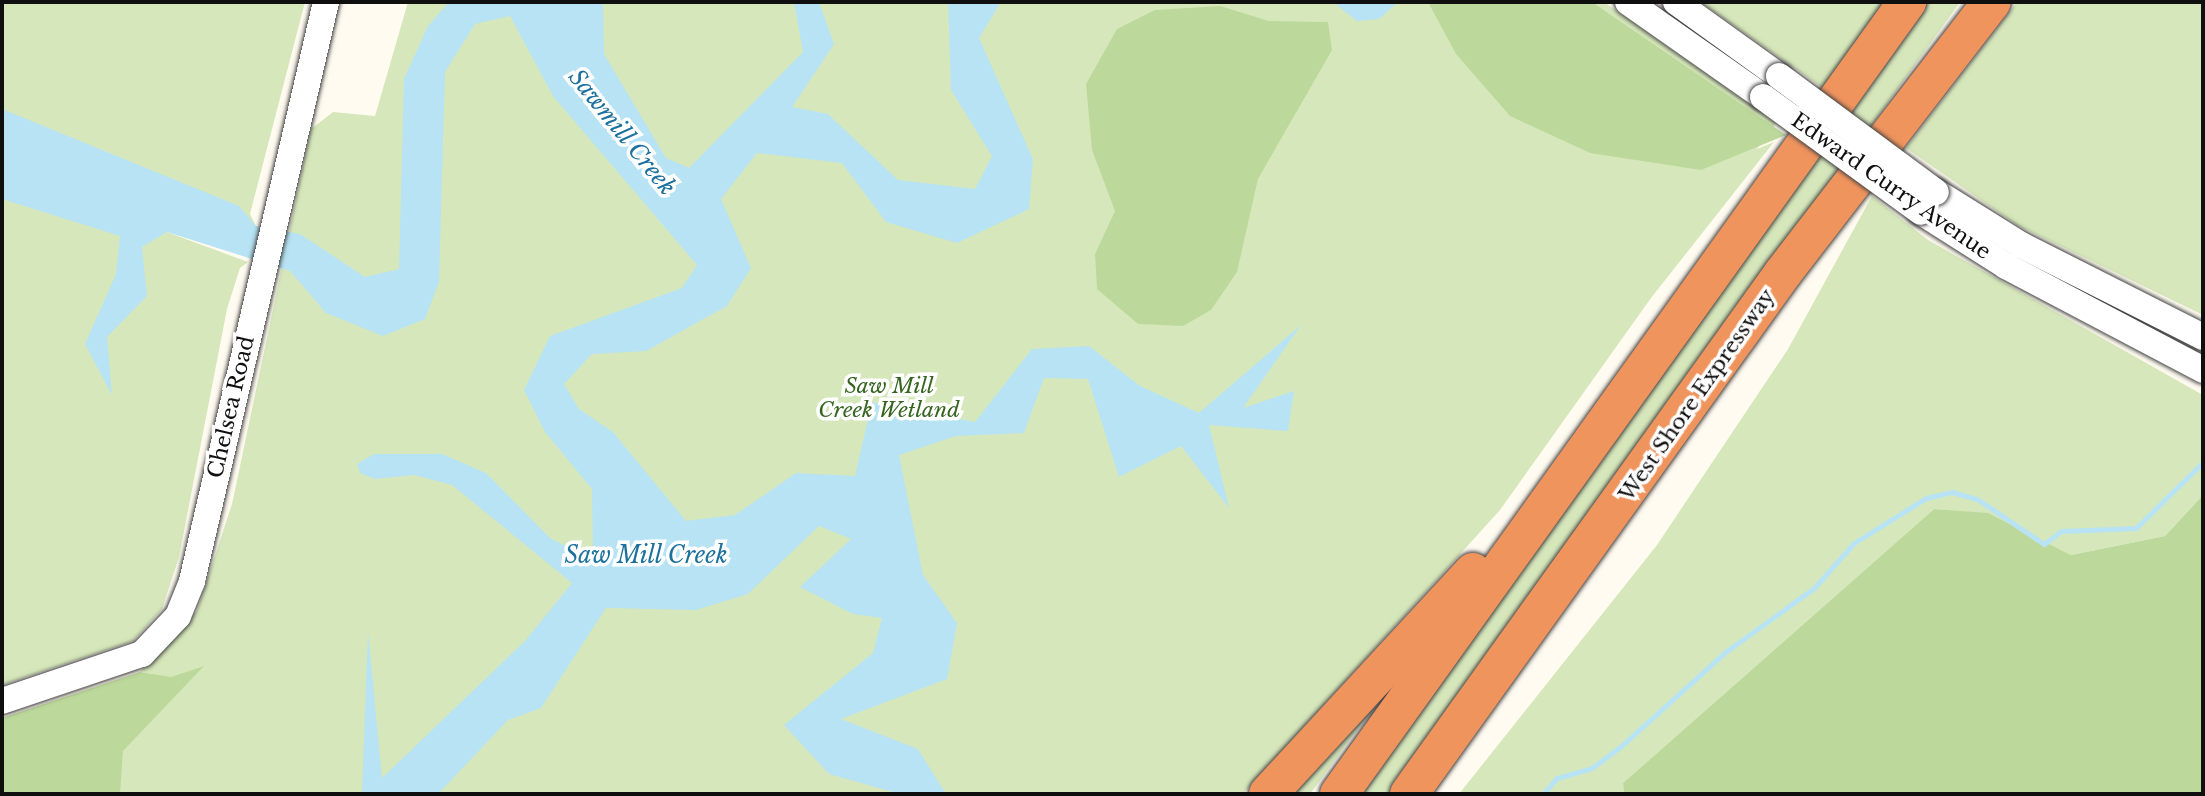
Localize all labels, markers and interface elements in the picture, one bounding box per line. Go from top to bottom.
water label: Sawmill Creek [563,63,681,201]
street label: Edward Curry Avenue [1786,107,1996,265]
street label: West Shore Expressway [1614,284,1780,506]
street label: Chelsea Road [202,333,260,481]
park label: Saw Mill Creek Wetland [818,373,960,423]
water label: Saw Mill Creek [564,541,728,569]

